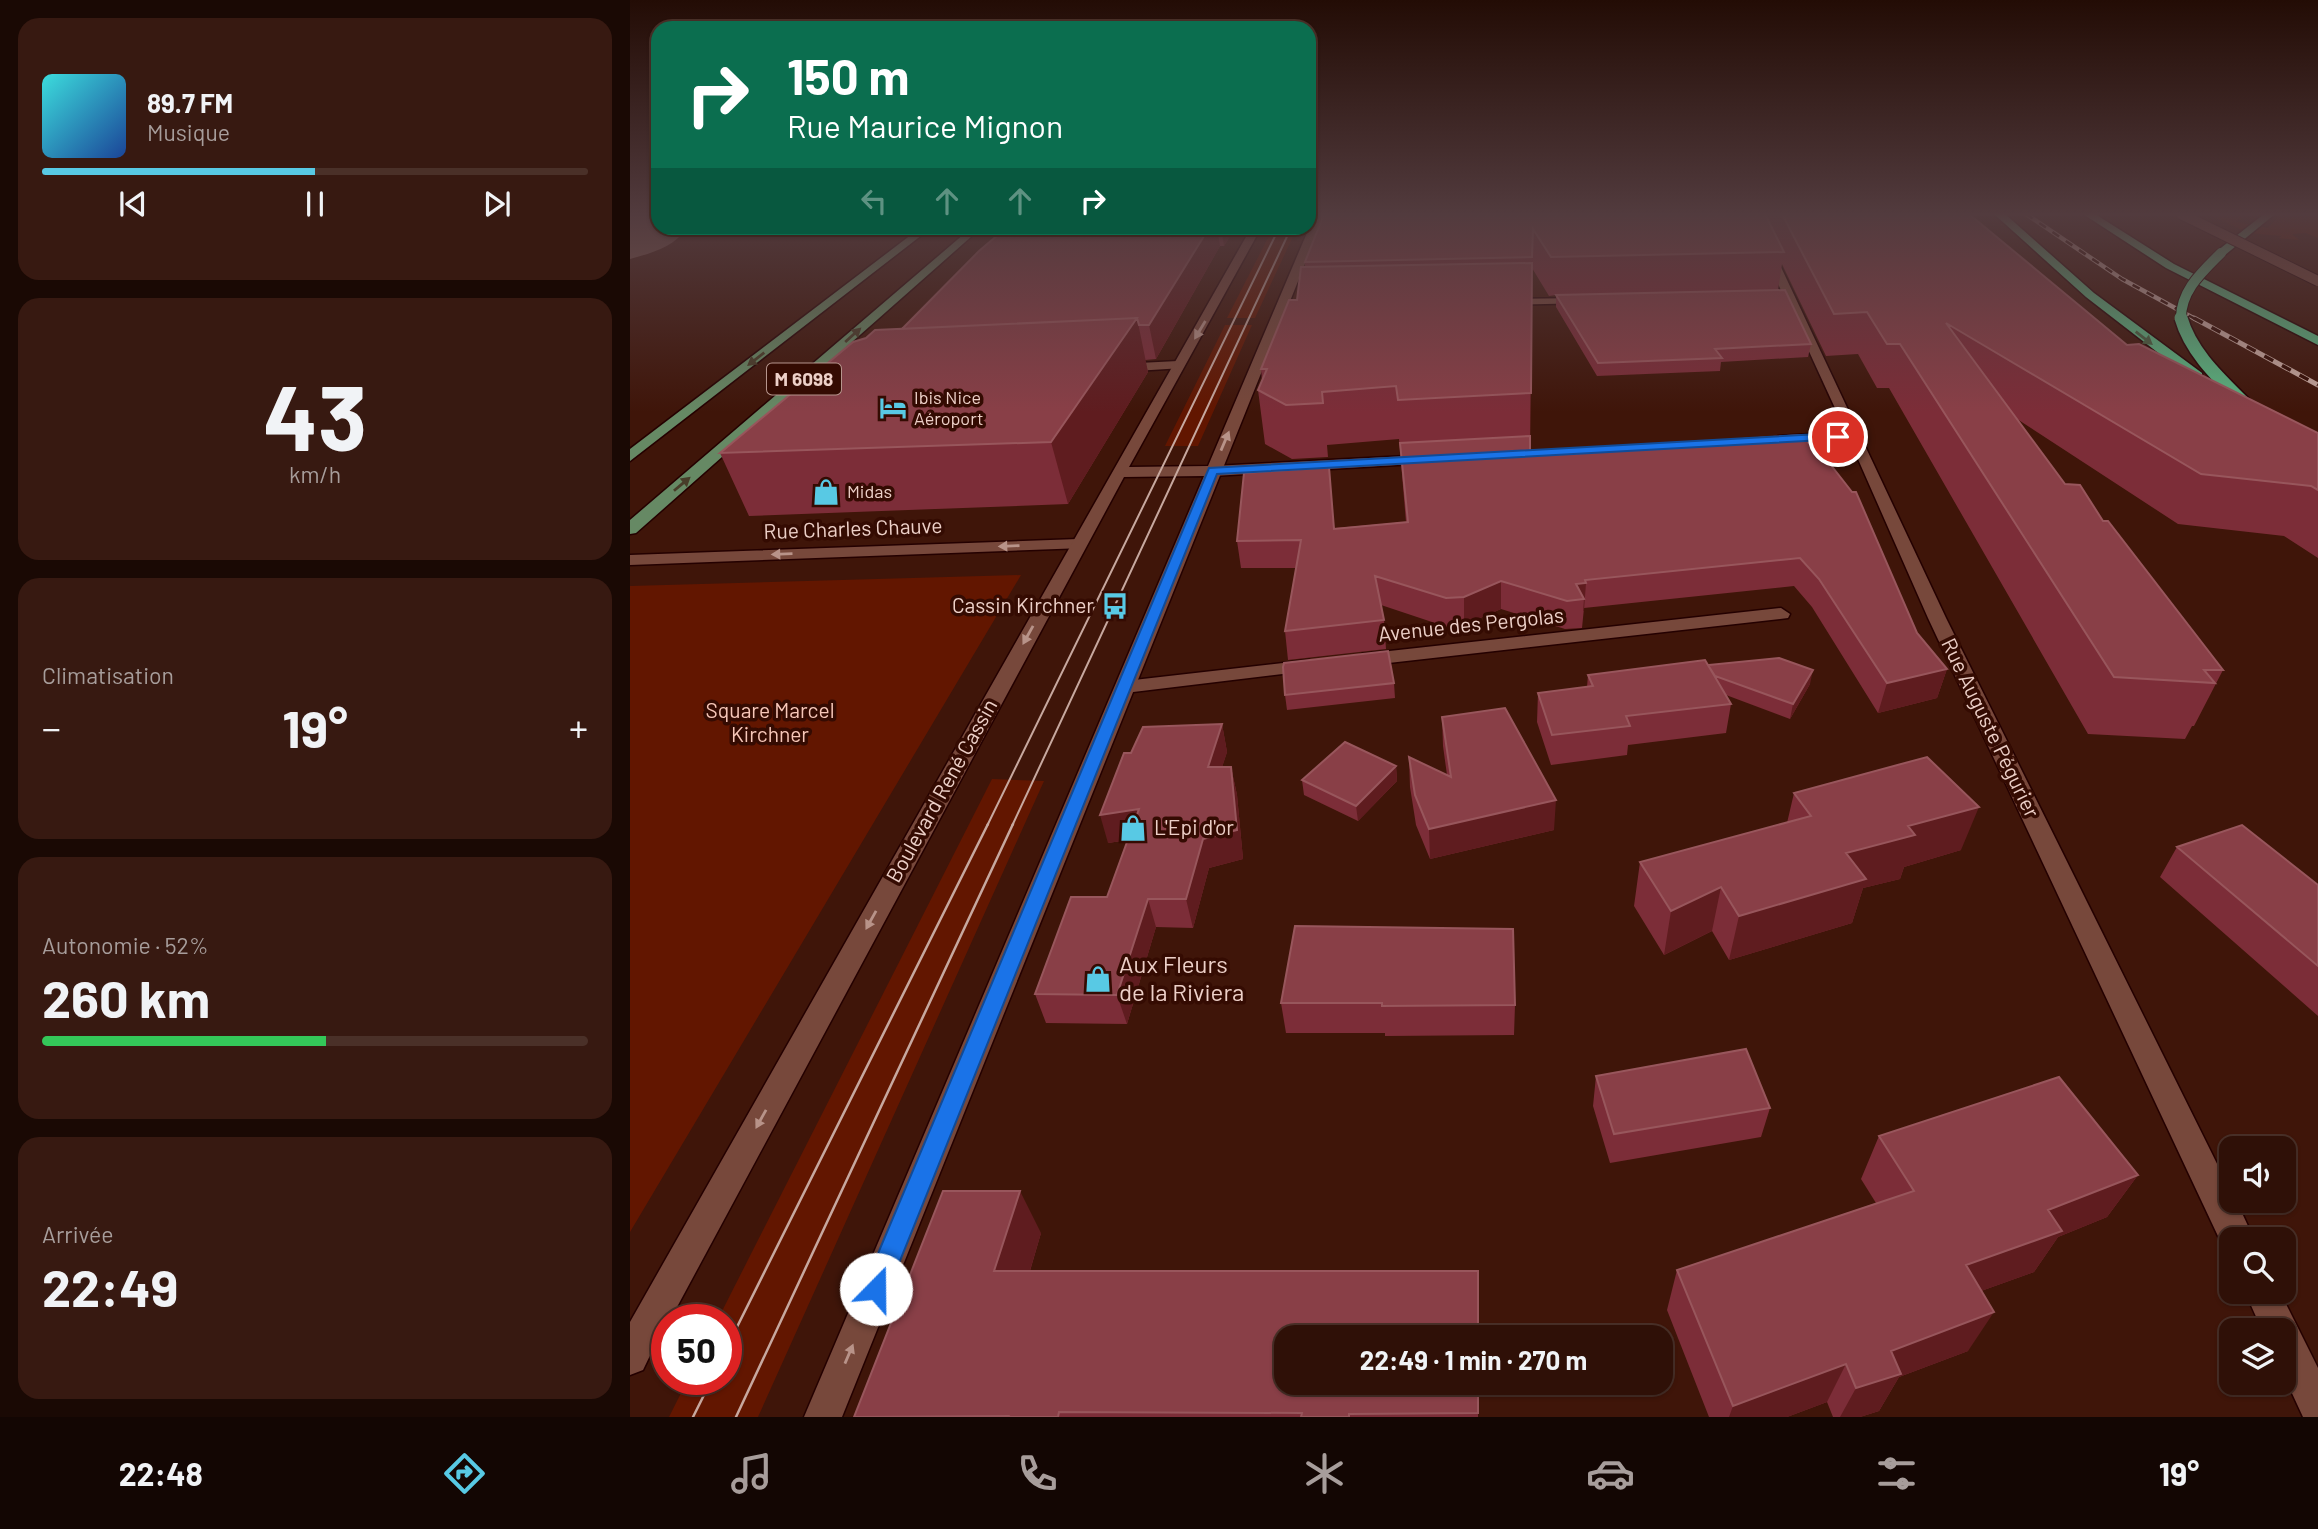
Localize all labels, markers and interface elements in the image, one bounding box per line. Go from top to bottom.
text: 150 m [787,46,909,105]
icon: right [672,49,763,140]
text: 89.7 FM [147,87,233,118]
text: Rue Maurice Mignon [787,106,1063,144]
text: Musique [147,118,230,146]
icon: left [855,182,893,220]
icon: ahead [928,182,966,220]
icon: ahead [1001,182,1039,220]
icon: right [1074,182,1112,220]
icon: previous [114,185,152,223]
icon: pause [296,185,334,223]
icon: next [478,185,516,223]
one-way arrow [1193,320,1206,340]
one-way arrow [844,327,862,343]
one-way arrow [2135,330,2153,344]
one-way arrow [747,352,765,367]
text: 43 [263,360,367,469]
road number: M 6098 [767,364,841,394]
place label: Ibis Nice Aéroport [914,386,984,429]
hotel icon: Ibis Nice Aéroport [878,393,908,423]
pin [1808,407,1868,467]
icon: arrive [1819,418,1857,456]
one-way arrow [1220,431,1231,452]
text: km/h [289,460,341,488]
one-way arrow [673,477,690,492]
shop icon: Midas [811,477,841,507]
place label: Midas [847,480,892,502]
street label: Rue Charles Chauve [763,512,943,543]
one-way arrow [998,541,1020,552]
one-way arrow [771,549,793,560]
bus stop icon: Cassin Kirchner [1100,591,1130,621]
place label: Cassin Kirchner [952,592,1094,617]
street label: Avenue des Pergolas [1377,601,1565,646]
one-way arrow [1022,625,1034,644]
street label: Rue Auguste Pégurier [1937,634,2046,821]
text: Climatisation [42,661,174,689]
street label: Boulevard René Cassin [880,694,1001,886]
text: 19° [282,696,348,758]
park label: Square Marcel Kirchner [706,697,834,746]
text: − [42,704,61,750]
text: + [569,704,588,750]
shop icon: L'Epi d'or [1118,813,1148,843]
place label: L'Epi d'or [1154,814,1234,839]
one-way arrow [865,910,877,930]
text: Autonomie · 52% [42,931,208,959]
place label: Aux Fleurs de la Riviera [1119,949,1244,1006]
shop icon: Aux Fleurs de la Riviera [1083,964,1113,994]
text: 260 km [42,966,210,1028]
one-way arrow [755,1109,767,1129]
map controls [2219,1136,2296,1395]
button: sound [2219,1136,2296,1213]
text: Arrivée [42,1220,114,1248]
button: search [2219,1227,2296,1304]
position arrow [839,1252,913,1326]
text: 22:49 [42,1255,178,1317]
speed limit sign: 50 [651,1304,742,1395]
button: layers [2219,1318,2296,1395]
one-way arrow [843,1344,855,1364]
text: 22:49 · 1 min · 270 m [1360,1344,1587,1375]
icon: directions [440,1449,489,1498]
icon: music [727,1449,776,1498]
icon: phone [1013,1449,1062,1498]
icon: climate [1300,1449,1349,1498]
icon: car [1586,1449,1635,1498]
icon: filters [1872,1449,1921,1498]
text: 22:48 [119,1454,203,1492]
text: 19° [2159,1454,2199,1492]

